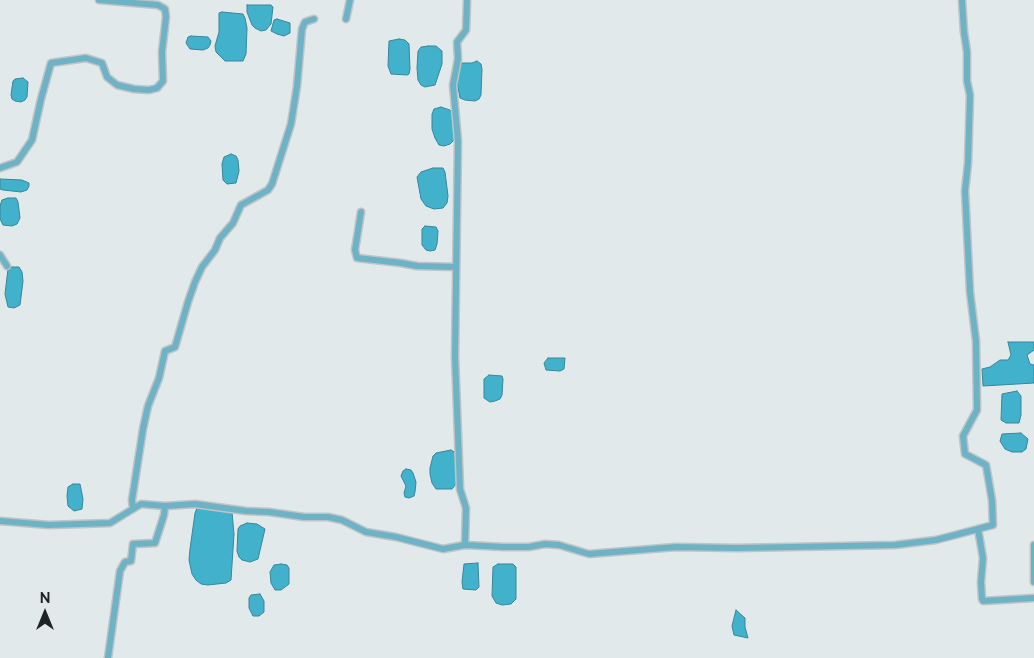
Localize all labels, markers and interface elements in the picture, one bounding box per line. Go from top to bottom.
north arrow [20,588,70,638]
text: N [40,590,50,606]

